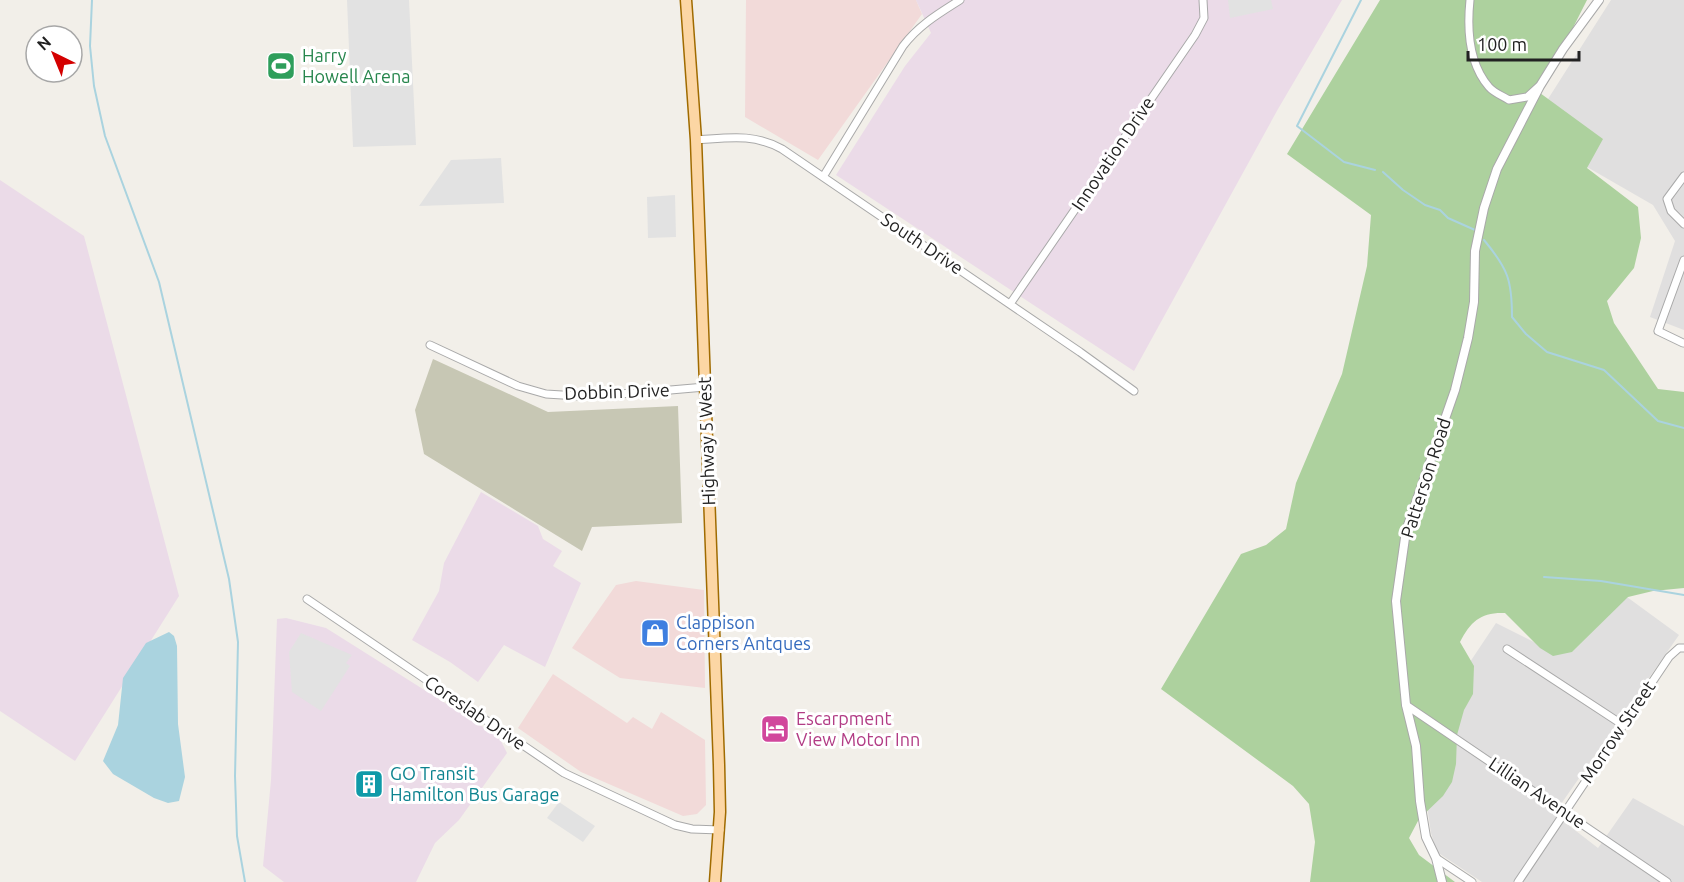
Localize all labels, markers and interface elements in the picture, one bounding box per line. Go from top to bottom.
north arrow [24,24,84,84]
scale bar [1468,24,1579,62]
text: N [33,32,54,54]
text: 100 m [1477,34,1527,54]
place label: Harry Howell Arena [302,45,410,86]
sports icon: Harry Howell Arena [265,50,297,82]
street label: Innovation Drive [1067,93,1158,214]
street label: South Drive [878,209,967,278]
street label: Highway 5 West [694,376,718,506]
street label: Dobbin Drive [564,379,670,403]
street label: Patterson Road [1396,415,1454,540]
place label: Clappison Corners Antques [676,612,811,653]
shop icon: Clappison Corners Antques [639,617,671,649]
street label: Coreslab Drive [421,671,530,753]
street label: Morrow Street [1576,677,1659,786]
place label: Escarpment View Motor Inn [796,708,920,749]
hotel icon: Escarpment View Motor Inn [759,713,791,745]
street label: Lillian Avenue [1486,753,1589,832]
place label: GO Transit Hamilton Bus Garage [390,763,560,804]
building icon: GO Transit Hamilton Bus Garage [353,768,385,800]

